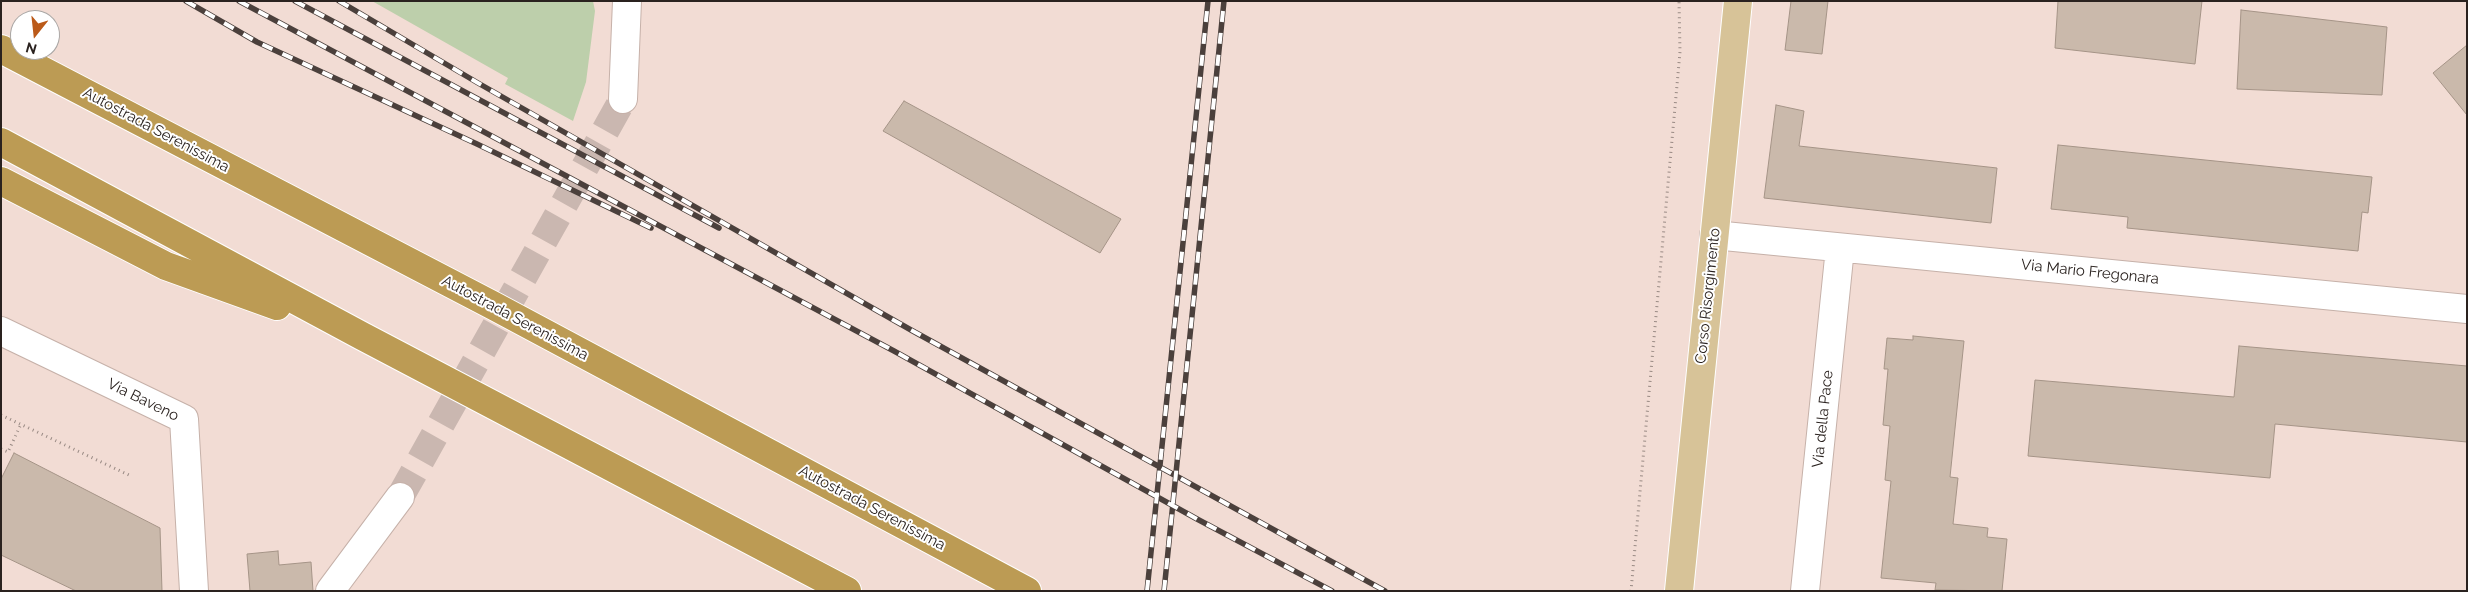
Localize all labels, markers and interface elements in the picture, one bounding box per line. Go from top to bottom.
north arrow [10,10,60,60]
text: N [24,39,38,58]
street label: Autostrada Serenissima [80,84,232,176]
street label: Corso Risorgimento [1692,227,1724,365]
street label: Via Mario Fregonara [2020,256,2160,288]
street label: Autostrada Serenissima [439,272,591,364]
street label: Via della Pace [1809,369,1837,469]
street label: Via Baveno [104,375,182,425]
street label: Autostrada Serenissima [796,462,948,554]

